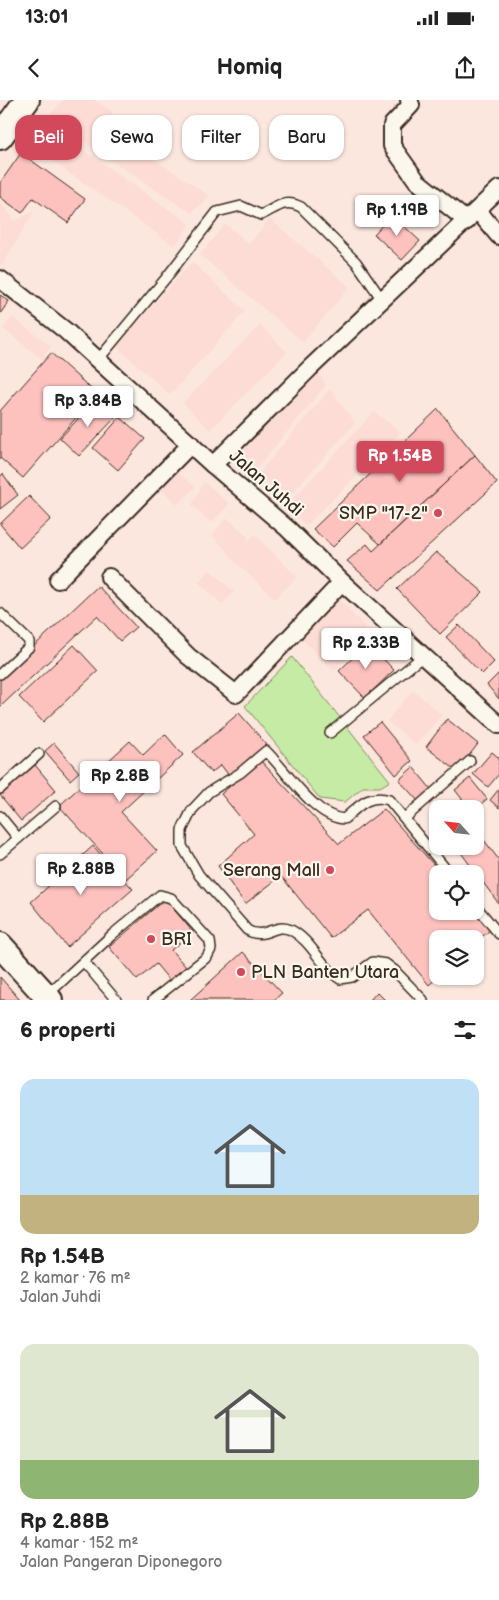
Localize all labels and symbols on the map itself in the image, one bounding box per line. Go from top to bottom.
pin: Rp 1.19B [345,194,449,237]
pin: Rp 3.84B [36,386,140,428]
pin: Rp 1.54B [348,440,452,483]
street label: Jalan Juhdi [225,445,307,521]
place label: SMP "17-2" [339,503,428,524]
marker: SMP "17-2" [432,507,444,519]
pin: Rp 2.33B [314,628,418,670]
pin: Rp 2.8B [74,760,166,803]
north arrow [429,800,484,855]
pin: Rp 2.88B [29,854,133,896]
place label: Serang Mall [223,860,320,881]
marker: Serang Mall [324,864,336,876]
place label: BRI [161,929,192,950]
marker: BRI [145,933,157,945]
place label: PLN Banten Utara [251,962,399,983]
marker: PLN Banten Utara [235,966,247,978]

